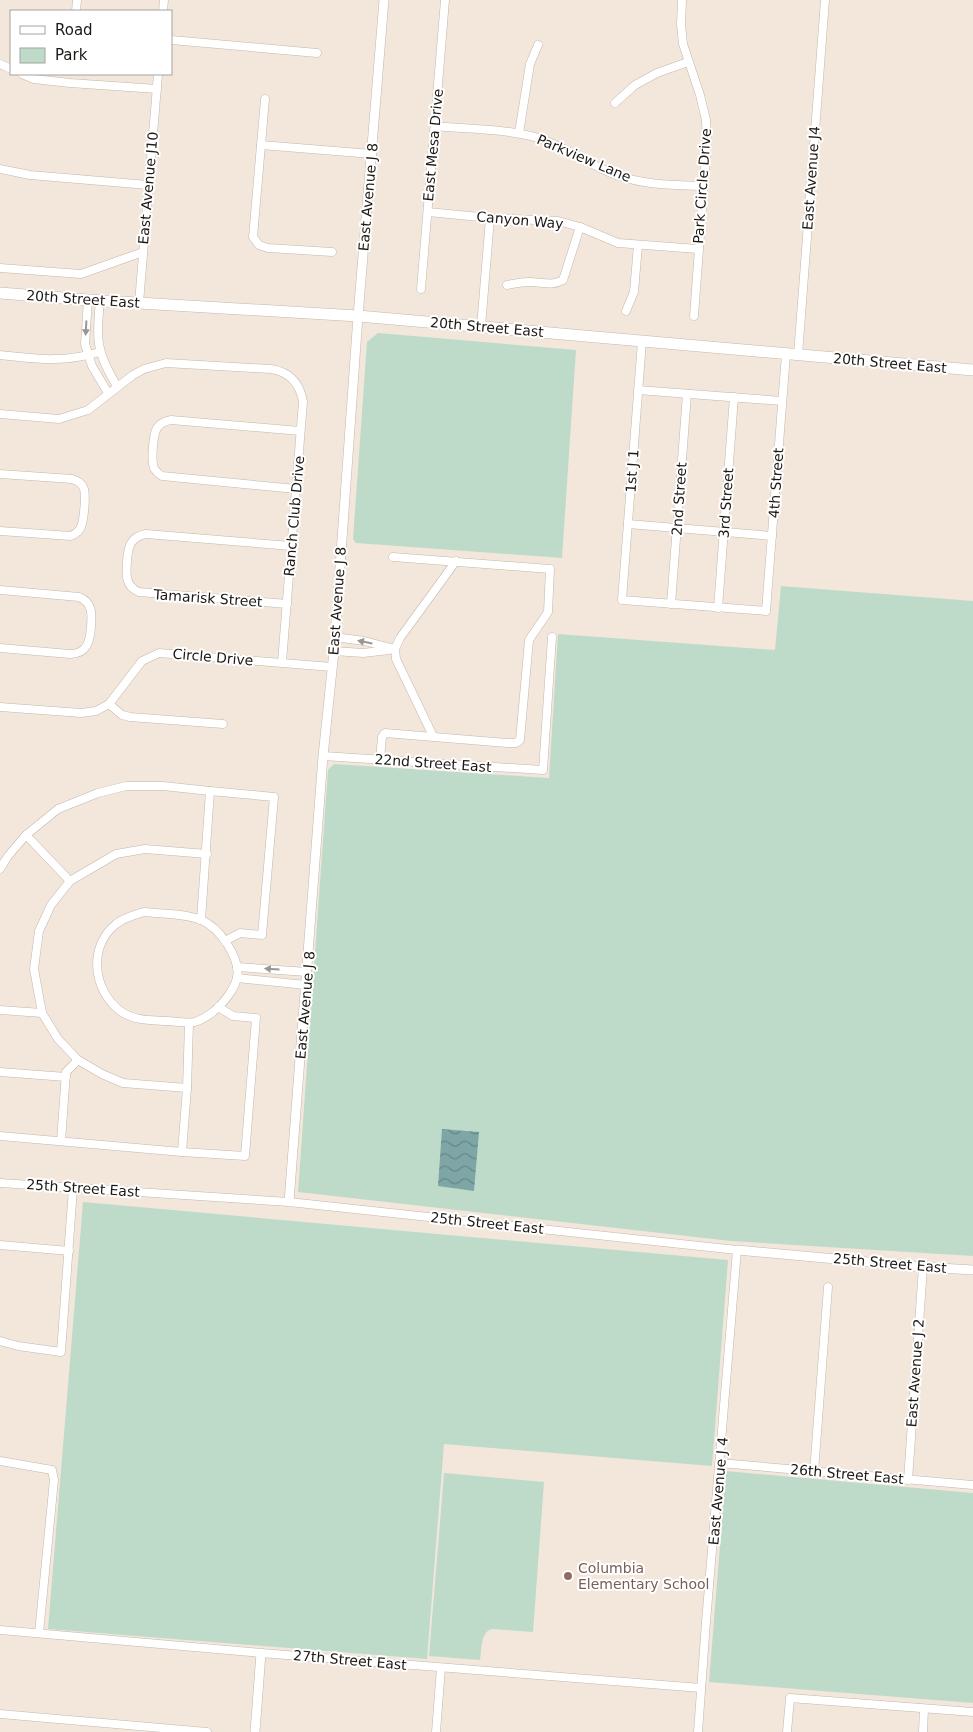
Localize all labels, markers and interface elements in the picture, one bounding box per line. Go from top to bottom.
legend [10,10,172,75]
text: Road [55,21,93,39]
text: Park [55,46,88,64]
street label: East Mesa Drive [420,88,446,202]
street label: East Avenue J4 [799,125,823,231]
street label: Park Circle Drive [690,128,714,244]
street label: East Avenue J10 [135,131,161,245]
street label: Parkview Lane [534,131,634,185]
street label: East Avenue J 8 [355,142,381,252]
street label: Canyon Way [476,208,564,232]
street label: 20th Street East [26,287,141,311]
street label: 20th Street East [430,314,545,340]
one-way arrow [82,320,90,336]
street label: 20th Street East [833,350,948,376]
street label: 4th Street [766,447,786,519]
street label: 1st J 1 [622,449,642,493]
street label: Ranch Club Drive [281,455,307,577]
street label: 2nd Street [668,461,690,536]
street label: 3rd Street [716,467,736,539]
street label: East Avenue J 8 [325,546,349,656]
street label: Tamarisk Street [152,586,263,610]
one-way arrow [357,637,373,645]
street label: Circle Drive [172,645,254,669]
street label: 22nd Street East [374,751,493,775]
street label: East Avenue J 8 [292,950,318,1060]
one-way arrow [264,965,280,973]
street label: 25th Street East [26,1176,141,1200]
street label: 25th Street East [430,1209,545,1237]
street label: 25th Street East [833,1250,948,1276]
street label: East Avenue J 2 [903,1318,927,1428]
street label: East Avenue J 4 [705,1436,731,1546]
street label: 26th Street East [790,1461,905,1487]
place label: Columbia Elementary School [578,1560,710,1592]
marker: Columbia Elementary School [562,1570,574,1582]
street label: 27th Street East [293,1647,408,1673]

